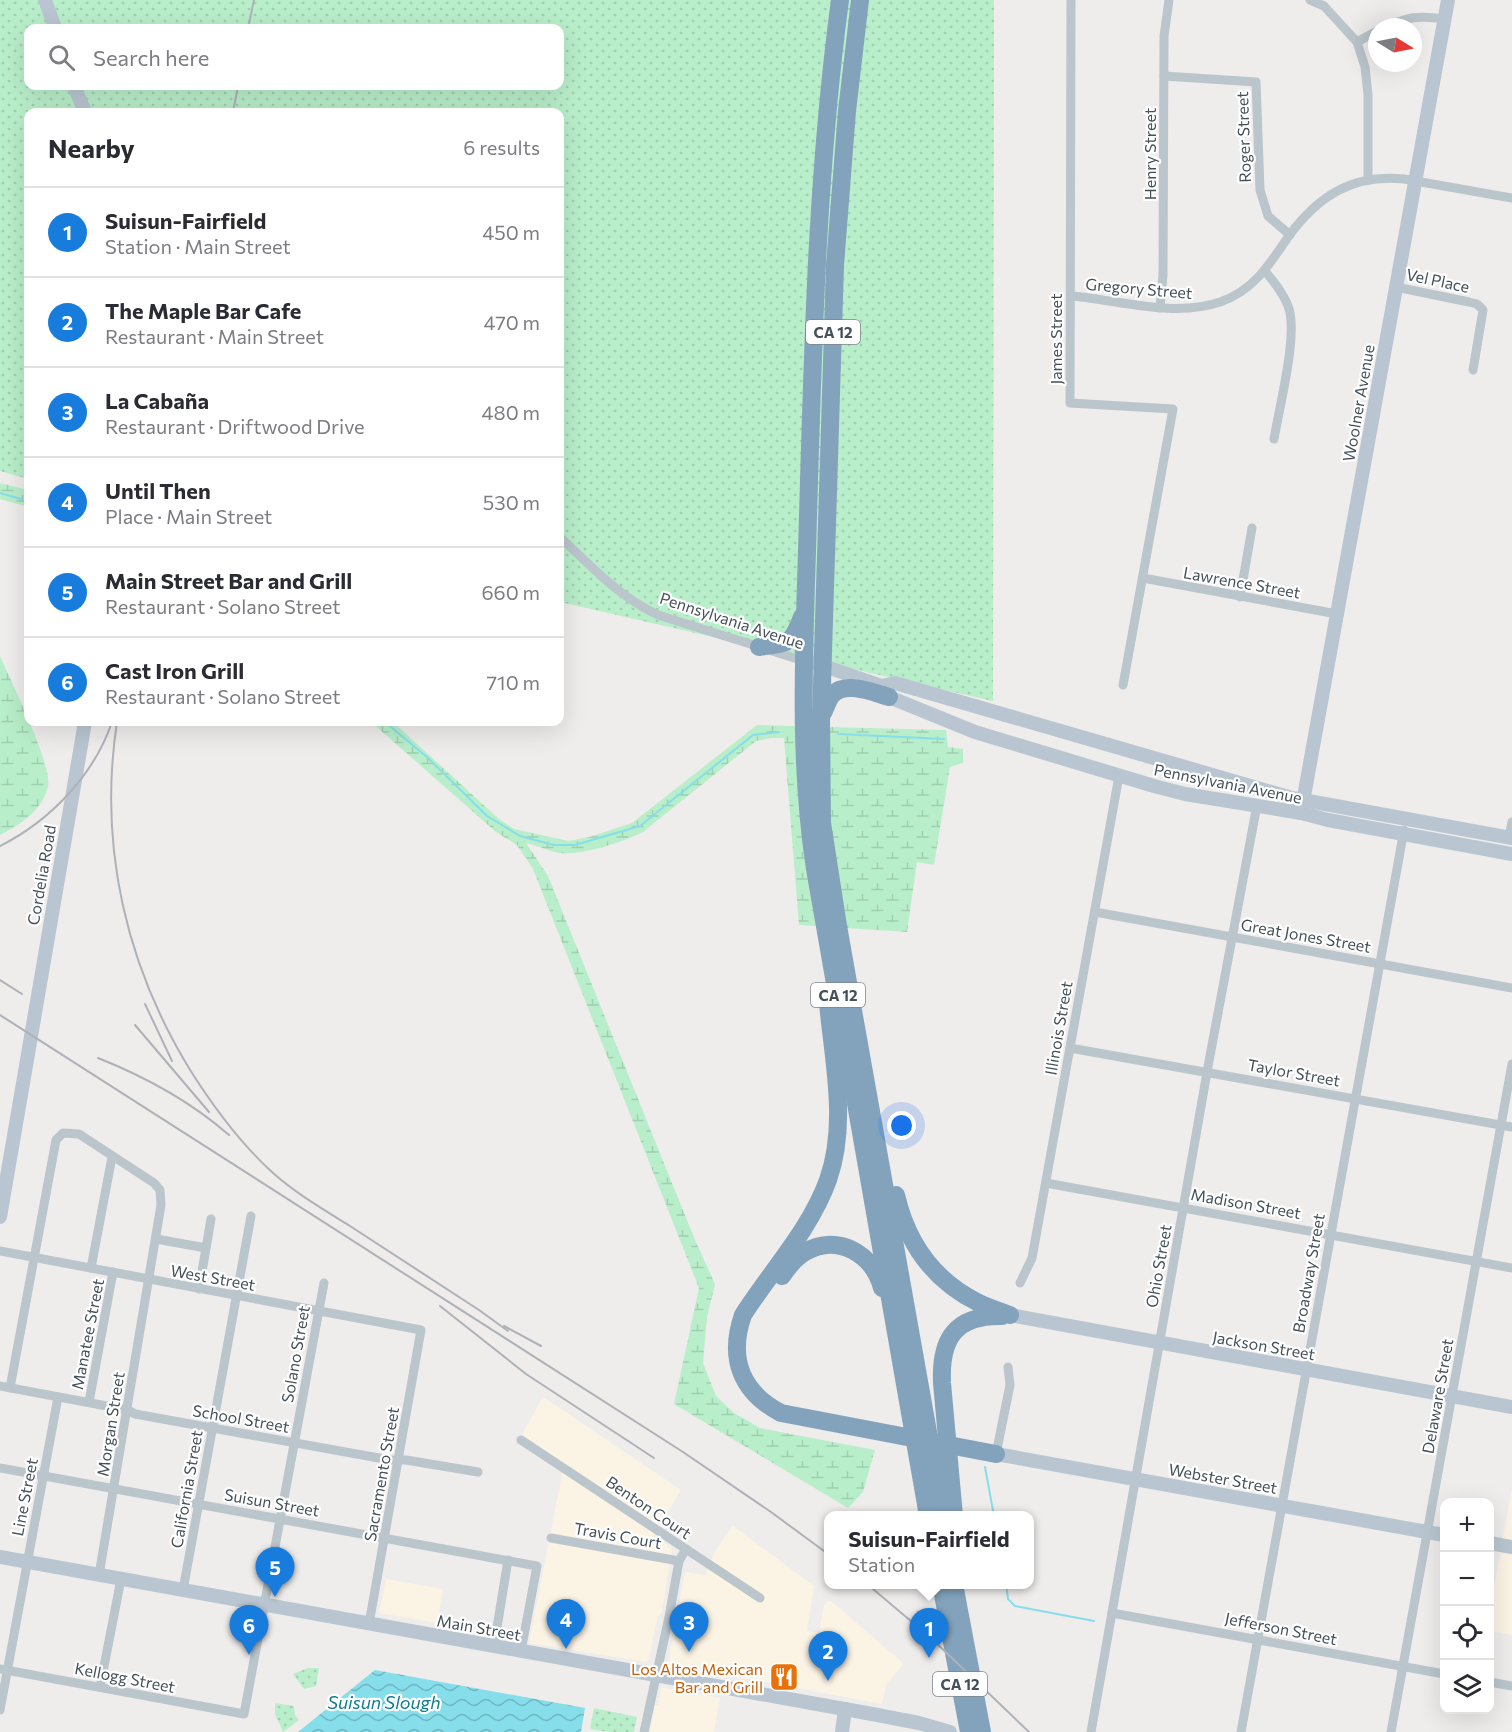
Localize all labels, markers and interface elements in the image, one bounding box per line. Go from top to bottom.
north arrow [1368,18,1422,72]
search box [24,24,564,90]
icon: search [45,41,78,74]
text: Search here [93,44,209,71]
street label: Roger Street [1232,91,1254,183]
street label: Henry Street [1140,107,1159,200]
text: Nearby [48,132,135,163]
text: 6 results [463,135,540,159]
text: Suisun-Fairfield [105,207,266,234]
text: 1 [63,220,72,244]
text: 450 m [482,220,540,244]
text: Station · Main Street [105,234,291,258]
street label: Vel Place [1405,264,1471,296]
street label: Gregory Street [1085,274,1194,302]
street label: James Street [1046,293,1065,385]
text: The Maple Bar Cafe [105,297,301,324]
text: 2 [62,310,73,334]
text: 470 m [484,310,540,334]
road number: CA 12 [806,320,860,344]
text: Restaurant · Main Street [105,324,324,348]
street label: Woolner Avenue [1338,343,1378,463]
text: La Cabaña [105,387,209,414]
text: 3 [62,400,73,424]
text: 480 m [482,400,540,424]
text: Restaurant · Driftwood Drive [105,414,365,438]
text: Until Then [105,477,211,504]
text: 4 [61,490,74,514]
text: 530 m [483,490,540,514]
text: Place · Main Street [105,504,272,528]
street label: Lawrence Street [1182,562,1302,602]
text: Main Street Bar and Grill [105,567,352,594]
text: 5 [62,580,73,604]
text: 660 m [481,580,540,604]
street label: Pennsylvania Avenue [658,588,806,652]
text: Restaurant · Solano Street [105,594,340,618]
text: Cast Iron Grill [105,657,244,684]
text: 6 [61,670,74,694]
text: 710 m [487,670,540,694]
text: Restaurant · Solano Street [105,684,340,708]
street label: Pennsylvania Avenue [1152,759,1304,807]
street label: Cordelia Road [23,823,59,927]
street label: Great Jones Street [1240,914,1373,956]
street label: Illinois Street [1040,979,1076,1076]
road number: CA 12 [811,983,865,1007]
street label: Taylor Street [1246,1055,1342,1090]
your location [887,1111,916,1140]
street label: Madison Street [1190,1184,1303,1222]
street label: Broadway Street [1288,1211,1328,1334]
street label: Ohio Street [1141,1222,1175,1309]
street label: West Street [169,1260,257,1294]
street label: Manatee Street [67,1276,107,1391]
street label: Solano Street [277,1303,313,1404]
street label: Jackson Street [1211,1327,1317,1363]
street label: Delaware Street [1418,1337,1457,1455]
street label: Morgan Street [92,1370,128,1478]
street label: School Street [191,1400,291,1436]
street label: Sacramento Street [360,1405,402,1543]
street label: California Street [166,1428,206,1549]
street label: Line Street [7,1456,41,1538]
street label: Webster Street [1167,1459,1279,1497]
street label: Benton Court [603,1472,696,1543]
street label: Suisun Street [223,1484,321,1520]
map controls [1440,1498,1494,1714]
button: + [1440,1498,1494,1552]
popup [824,1511,1034,1589]
street label: Travis Court [573,1518,664,1552]
text: Suisun-Fairfield [848,1525,1010,1552]
pin: 5 [256,1548,294,1597]
text: Station [848,1552,915,1576]
button: − [1440,1552,1494,1606]
pin: 4 [546,1600,586,1649]
pin: 3 [670,1602,708,1652]
pin: 6 [230,1606,268,1655]
button: locate [1440,1606,1494,1660]
pin: 1 [910,1608,948,1658]
street label: Jefferson Street [1223,1608,1339,1648]
street label: Main Street [435,1610,523,1644]
pin: 2 [808,1632,848,1681]
street label: Kellogg Street [73,1658,177,1696]
place label: Los Altos Mexican Bar and Grill [631,1659,763,1696]
button: layers [1440,1660,1494,1714]
restaurant icon: Los Altos Mexican Bar and Grill [768,1661,800,1693]
road number: CA 12 [933,1672,987,1696]
water label: Suisun Slough [327,1691,441,1713]

